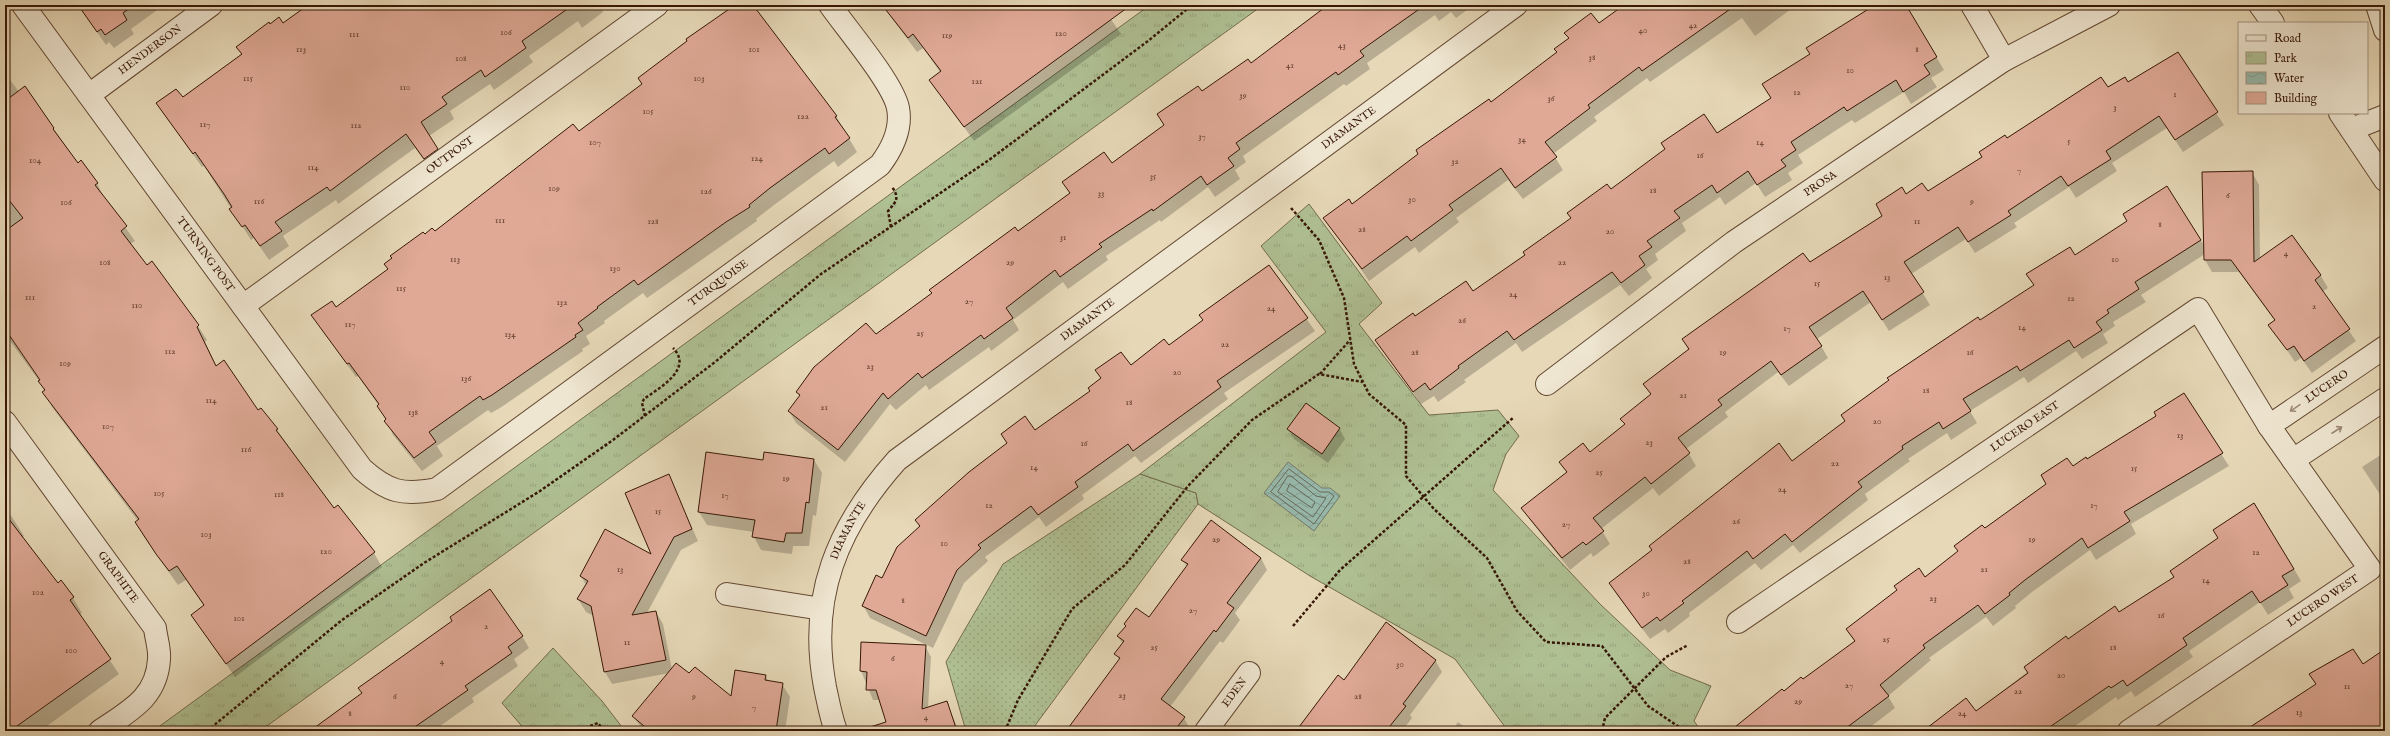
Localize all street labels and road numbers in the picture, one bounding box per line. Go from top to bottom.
street label: HENDERSON [116,22,185,78]
street label: DIAMANTE [1319,103,1379,152]
street label: OUTPOST [423,133,477,177]
street label: PROSA [1801,167,1840,200]
street label: TURNING POST [173,214,237,295]
street label: TURQUOISE [686,256,751,310]
street label: DIAMANTE [1058,295,1118,344]
street label: LUCERO [2302,367,2351,406]
street label: LUCERO EAST [1988,398,2062,455]
street label: DIAMANTE [828,499,870,562]
street label: GRAPHITE [95,549,142,606]
street label: LUCERO WEST [2284,572,2362,630]
street label: EDEN [1219,674,1250,710]

